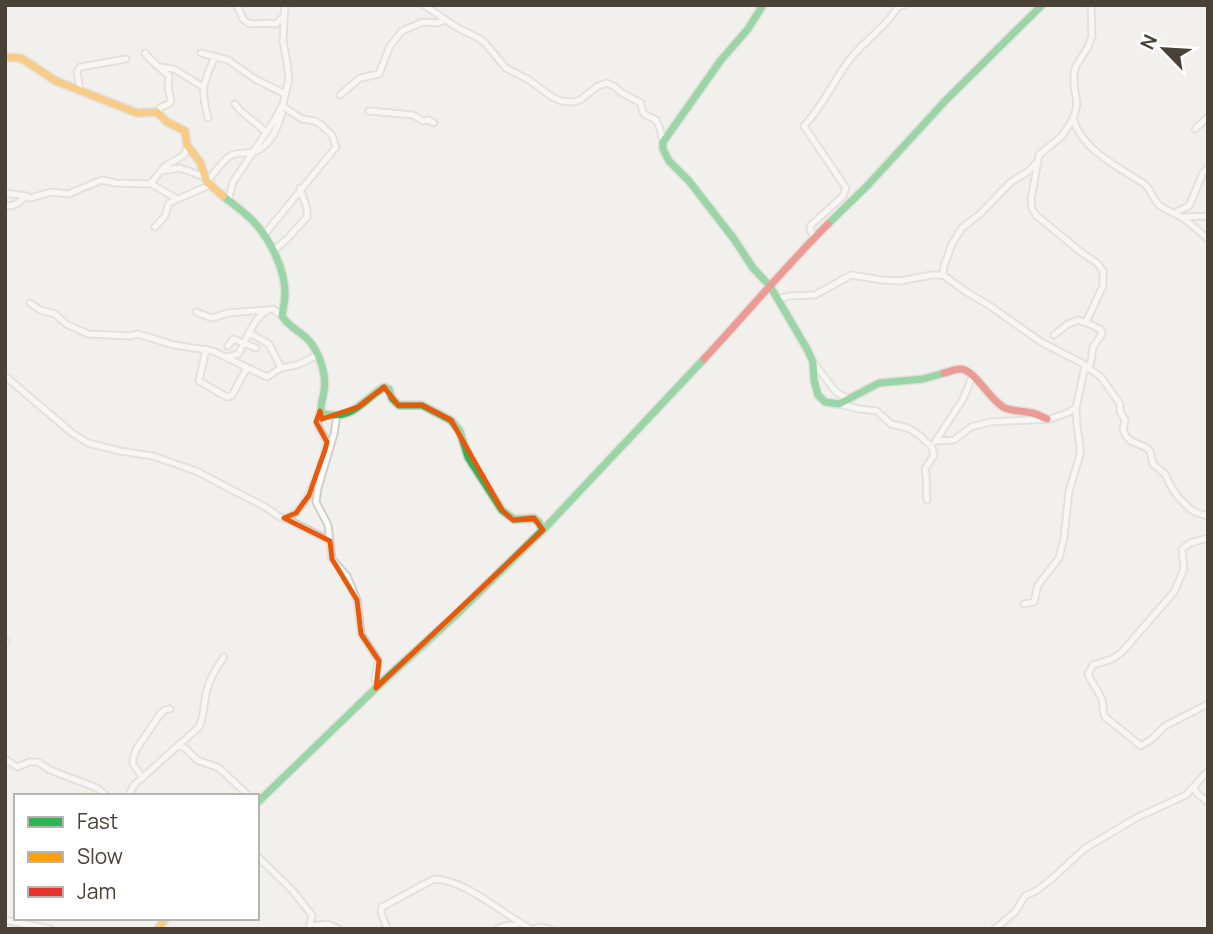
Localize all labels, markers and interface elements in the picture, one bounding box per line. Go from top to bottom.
north arrow [1129,14,1199,84]
text: N [1134,30,1163,53]
legend [14,794,259,920]
text: Fast [77,807,118,835]
text: Slow [77,842,123,870]
text: Jam [77,877,116,905]

